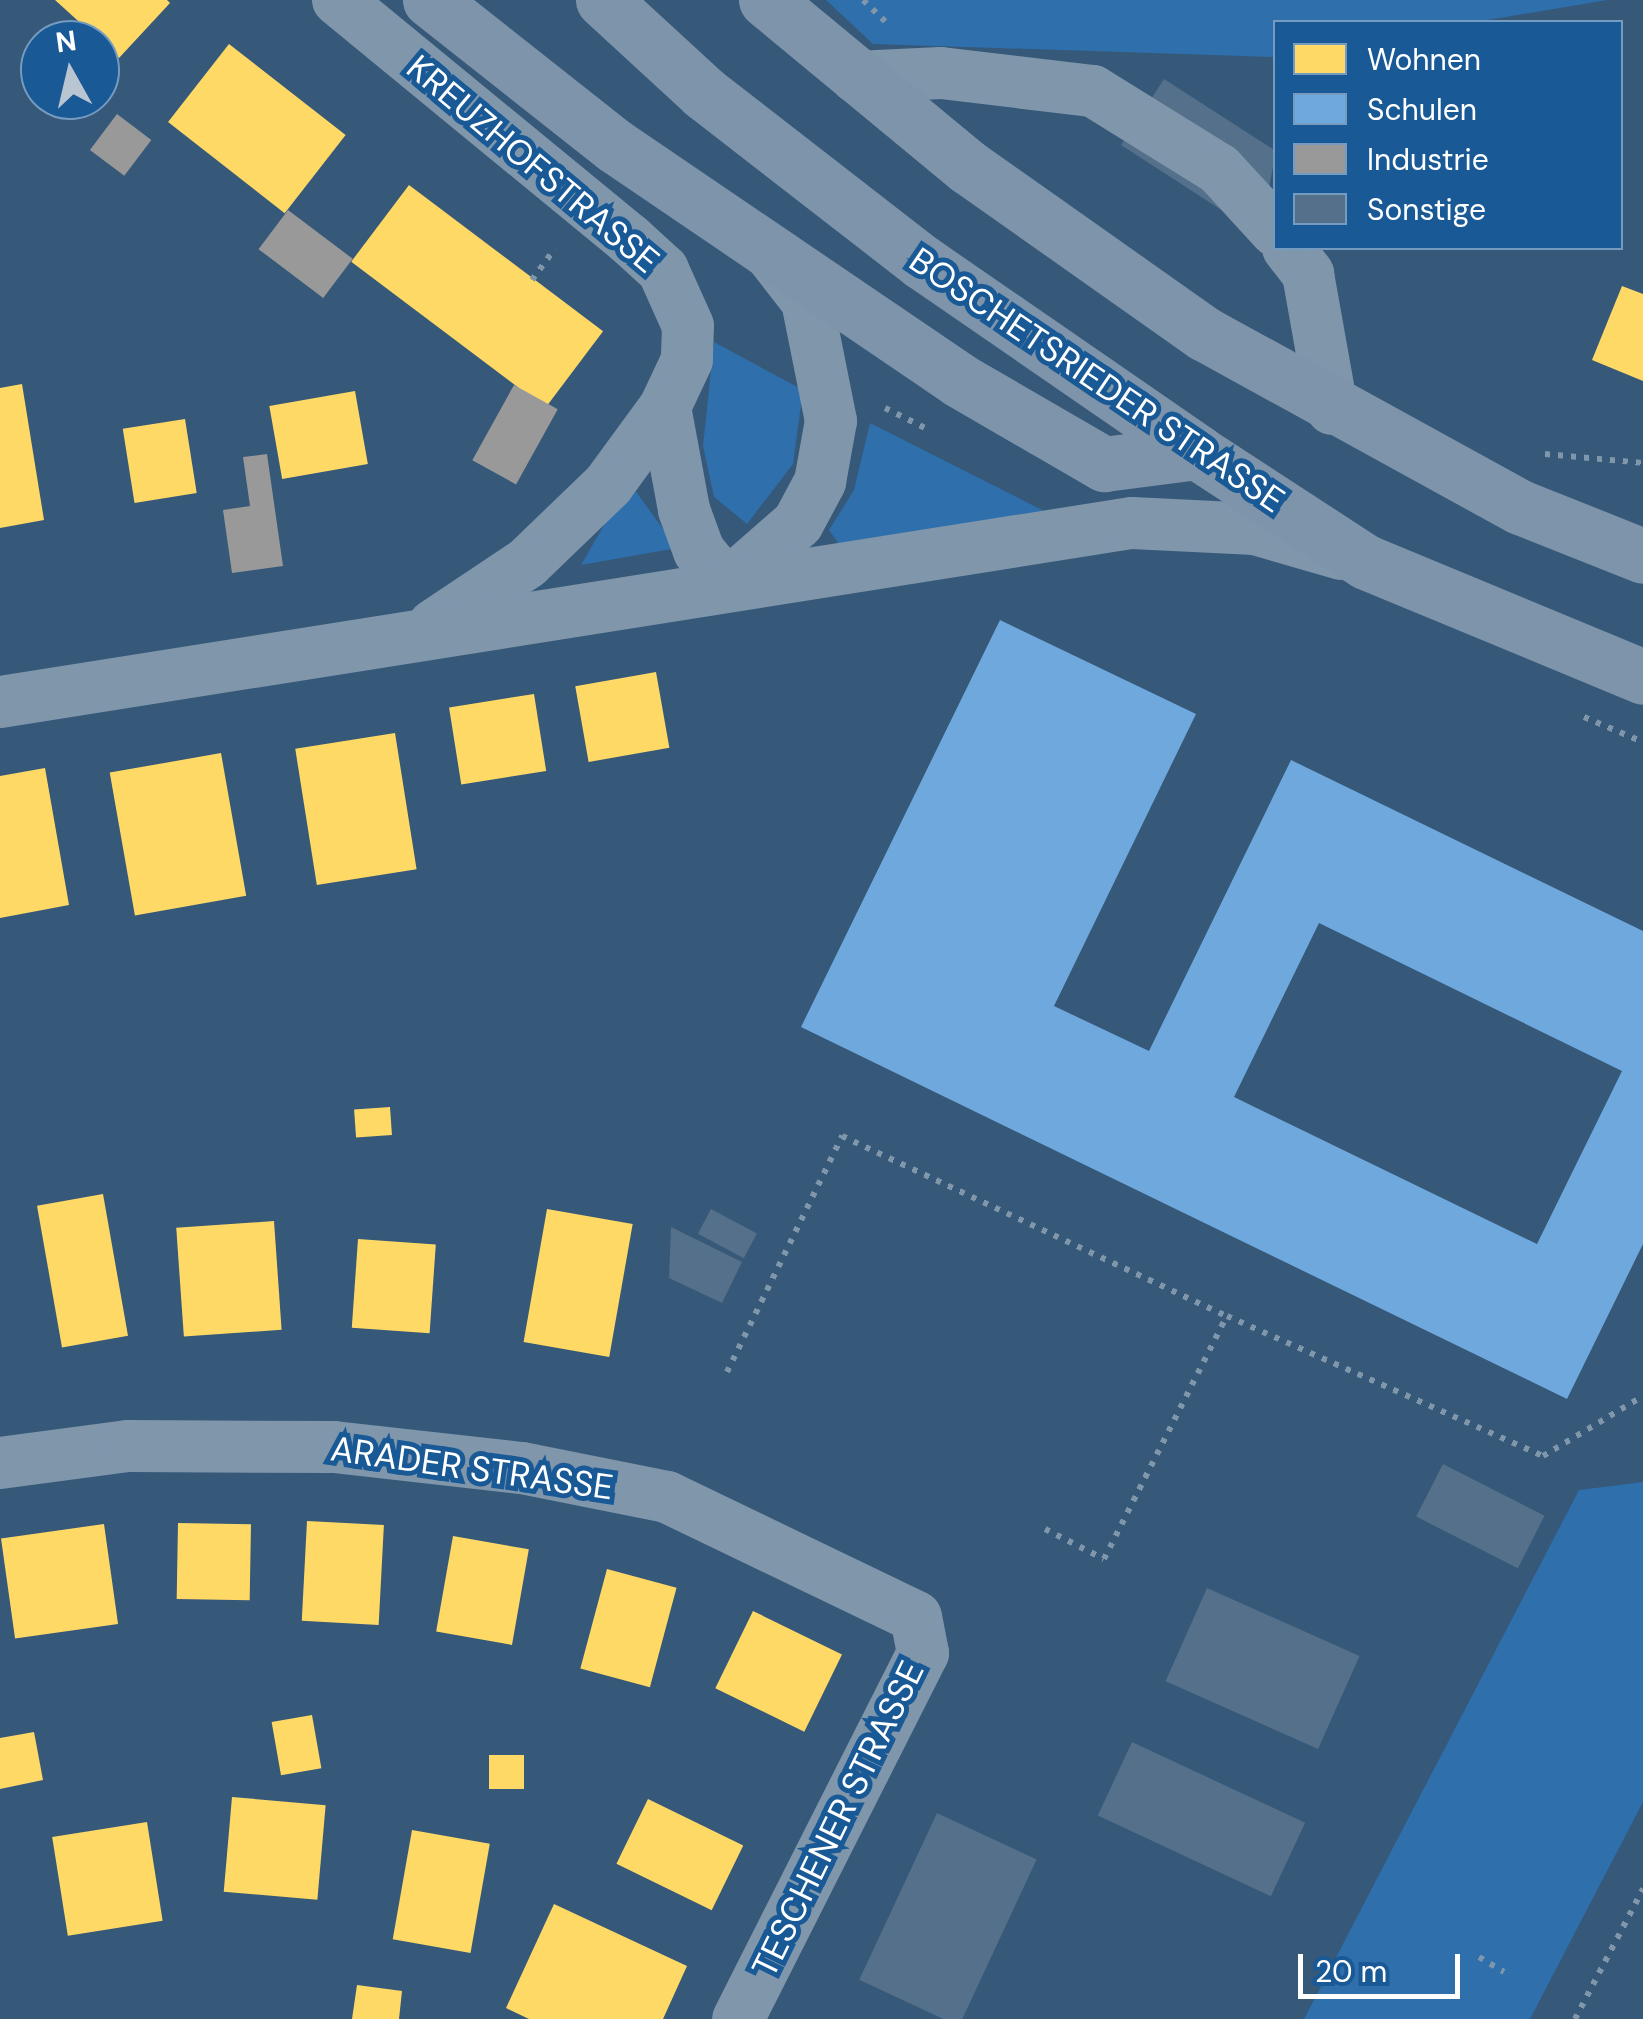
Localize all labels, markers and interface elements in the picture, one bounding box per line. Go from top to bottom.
north arrow [20,20,120,120]
legend [1273,20,1623,250]
text: N [53,22,79,62]
text: Wohnen [1367,40,1481,79]
street label: KREUZHOFSTRASSE [398,46,668,282]
text: Schulen [1367,90,1477,129]
text: Industrie [1367,140,1489,179]
text: Sonstige [1367,190,1486,229]
street label: BOSCHETSRIEDER STRASSE [902,239,1292,521]
street label: ARADER STRASSE [328,1427,616,1509]
street label: TESCHENER STRASSE [743,1654,933,1984]
scale bar [1303,1934,1466,1996]
text: 20 m [1315,1952,1387,1991]

